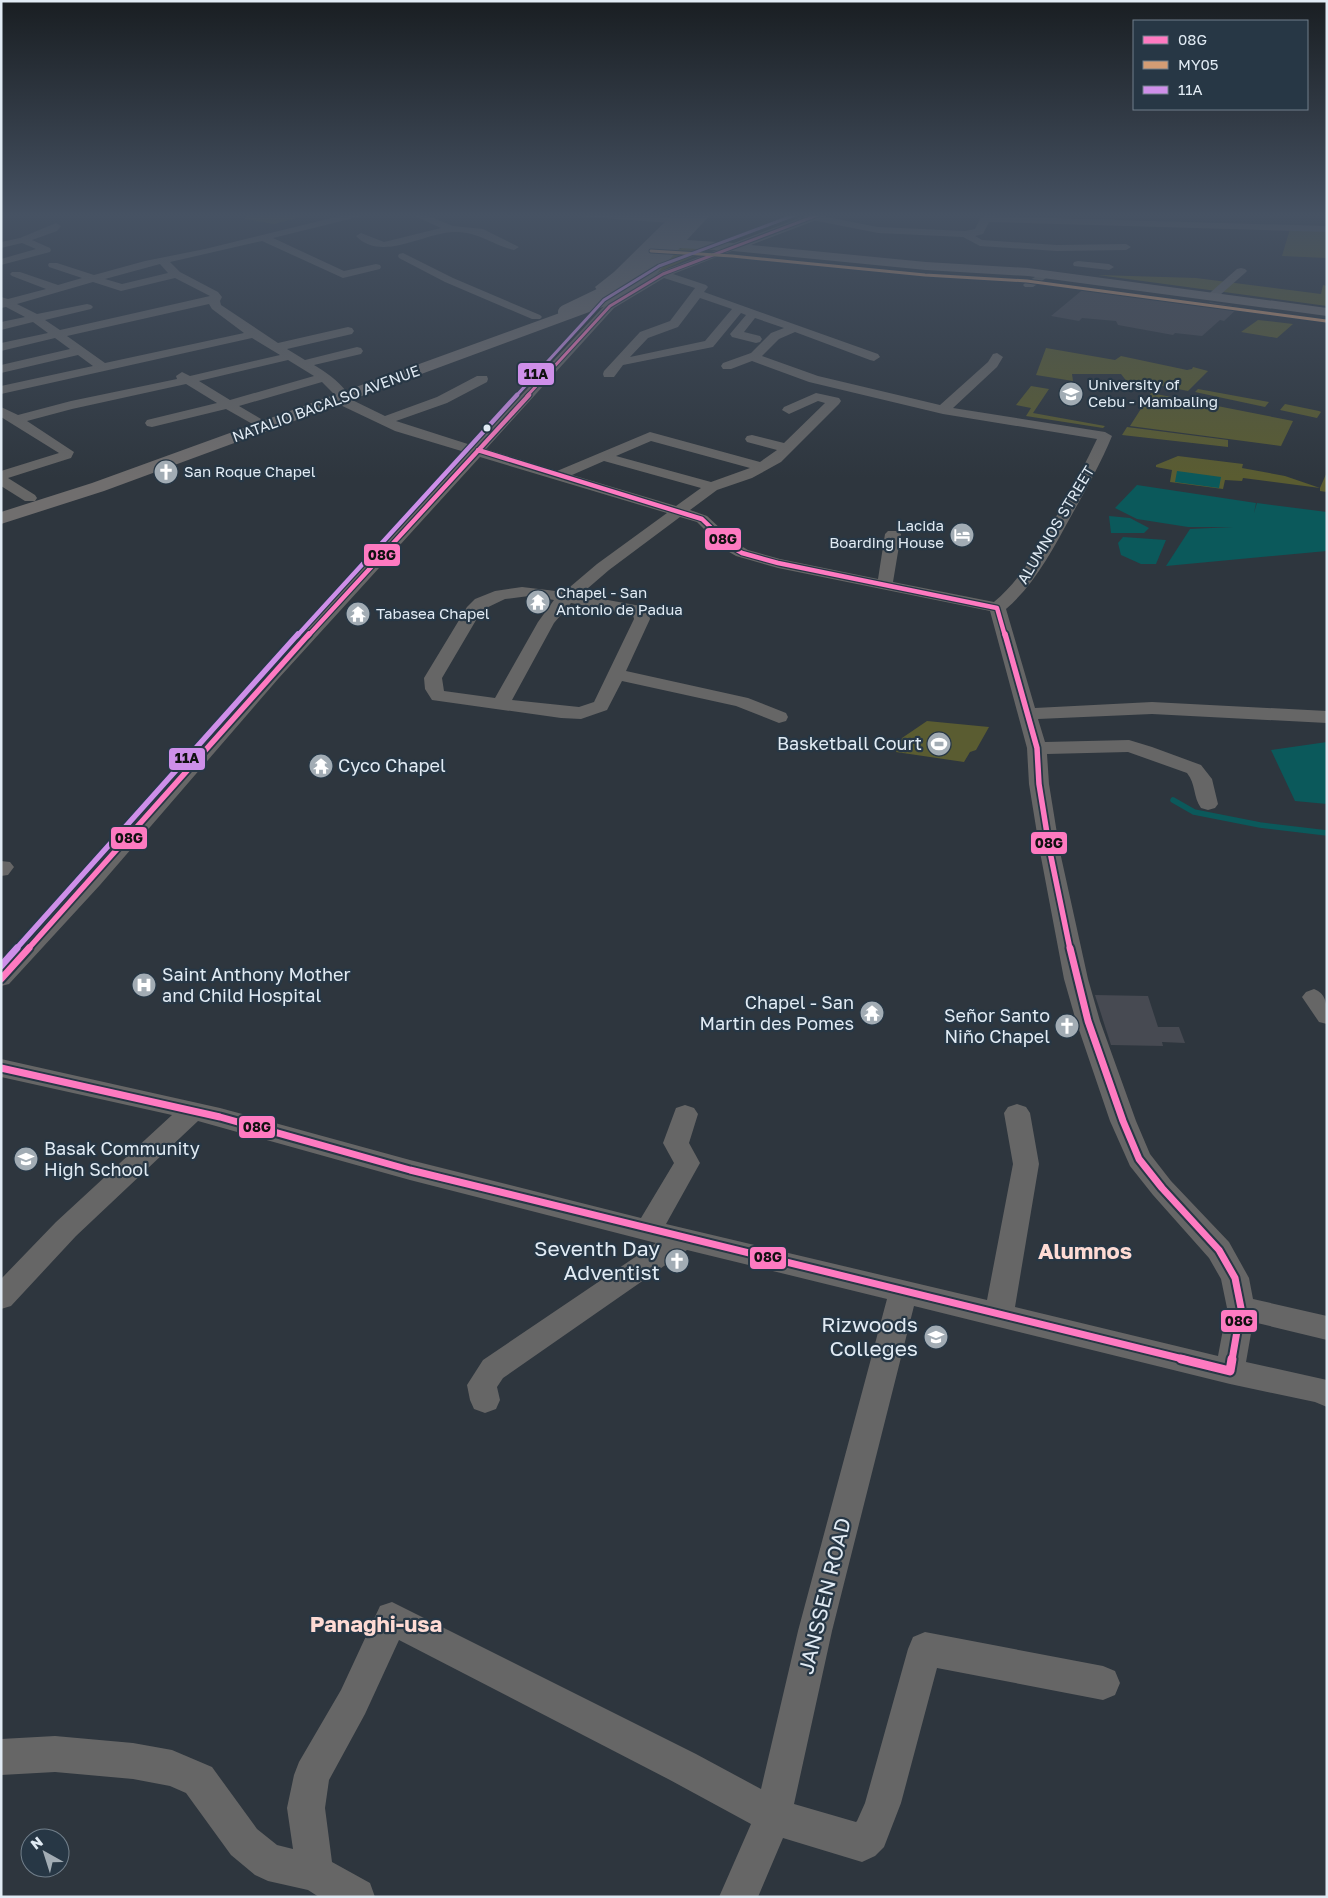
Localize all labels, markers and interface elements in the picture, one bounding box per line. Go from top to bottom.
legend [1133,20,1308,110]
text: 08G [1178,30,1207,48]
text: MY05 [1178,55,1219,73]
text: 11A [1178,80,1203,98]
street label: NATALIO BACALSO AVENUE [230,361,422,445]
line badge: 11A [517,362,555,386]
text: 11A [524,365,548,382]
place label: University of Cebu - Mambaling [1088,375,1218,410]
school or university icon: University of Cebu - Mambaling [1058,381,1084,407]
unlabelled marker [482,423,492,433]
church icon: San Roque Chapel [153,459,179,485]
place label: San Roque Chapel [184,462,316,480]
street label: ALUMNOS STREET [1013,462,1098,587]
place label: Lacida Boarding House [829,516,944,551]
hotel icon: Lacida Boarding House [949,522,975,548]
line badge: 08G [704,527,742,551]
text: 08G [709,530,737,547]
line badge: 08G [363,543,401,567]
text: 08G [368,546,396,563]
place label: Chapel - San Antonio de Padua [556,583,683,618]
temple icon: Chapel - San Antonio de Padua [525,589,551,615]
temple icon: Tabasea Chapel [345,601,371,627]
place label: Tabasea Chapel [376,604,490,622]
sports icon: Basketball Court [926,731,952,757]
place label: Basketball Court [777,732,922,754]
line badge: 11A [168,747,206,771]
text: 11A [175,749,199,766]
temple icon: Cyco Chapel [308,753,334,779]
place label: Cyco Chapel [338,754,446,776]
line badge: 08G [110,826,148,850]
text: 08G [115,829,143,846]
line badge: 08G [1030,831,1068,855]
text: 08G [1035,834,1063,851]
place label: Saint Anthony Mother and Child Hospital [162,963,350,1006]
hospital icon: Saint Anthony Mother and Child Hospital [131,972,157,998]
place label: Chapel - San Martin des Pomes [700,991,854,1034]
temple icon: Chapel - San Martin des Pomes [859,1000,885,1026]
place label: Señor Santo Niño Chapel [944,1004,1050,1047]
church icon: Señor Santo Niño Chapel [1054,1013,1080,1039]
line badge: 08G [238,1115,276,1139]
text: 08G [243,1118,271,1135]
place label: Basak Community High School [44,1137,200,1180]
school or university icon: Basak Community High School [13,1146,39,1172]
place label: Seventh Day Adventist [534,1235,660,1285]
district label: Alumnos [1038,1237,1132,1264]
line badge: 08G [749,1246,787,1270]
church icon: Seventh Day Adventist [664,1248,690,1274]
text: 08G [754,1248,782,1265]
line badge: 08G [1220,1309,1258,1333]
place label: Rizwoods Colleges [821,1311,918,1361]
text: 08G [1225,1312,1253,1329]
school or university icon: Rizwoods Colleges [923,1324,949,1350]
street label: JANSSEN ROAD [792,1515,856,1677]
district label: Panaghi-usa [310,1610,442,1637]
north arrow [20,1828,70,1878]
text: N [27,1833,46,1852]

